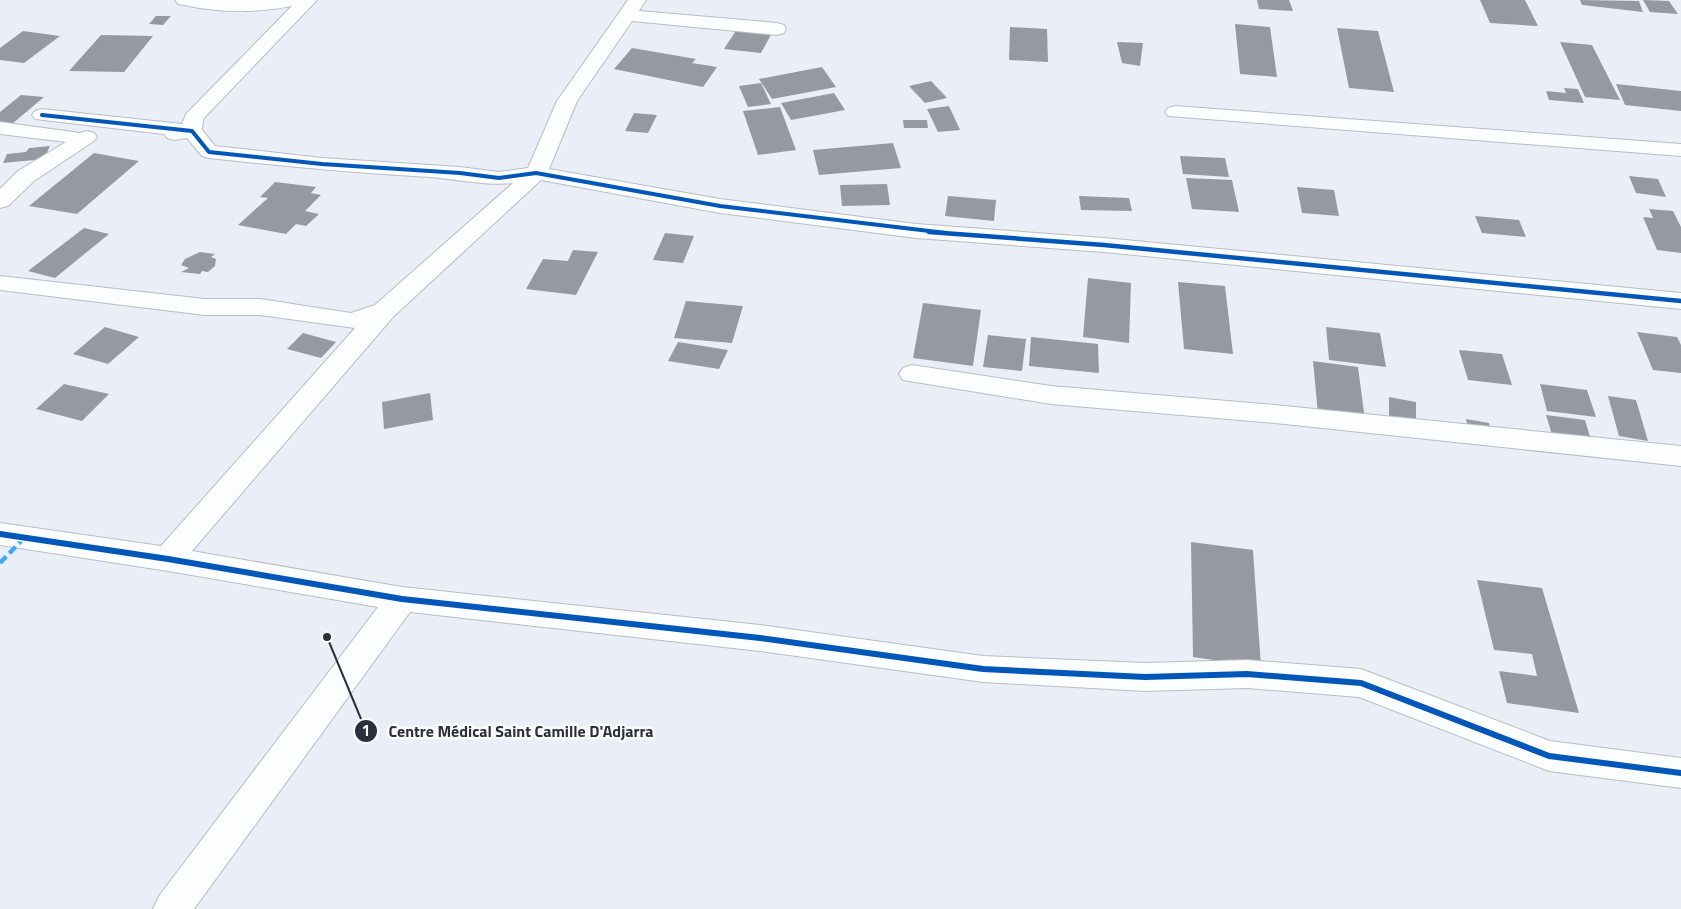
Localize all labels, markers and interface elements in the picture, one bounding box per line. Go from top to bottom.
callout: Centre Médical Saint Camille D'Adjarra [353,716,663,747]
text: 1 [362,719,370,742]
text: Centre Médical Saint Camille D'Adjarra [388,719,654,743]

